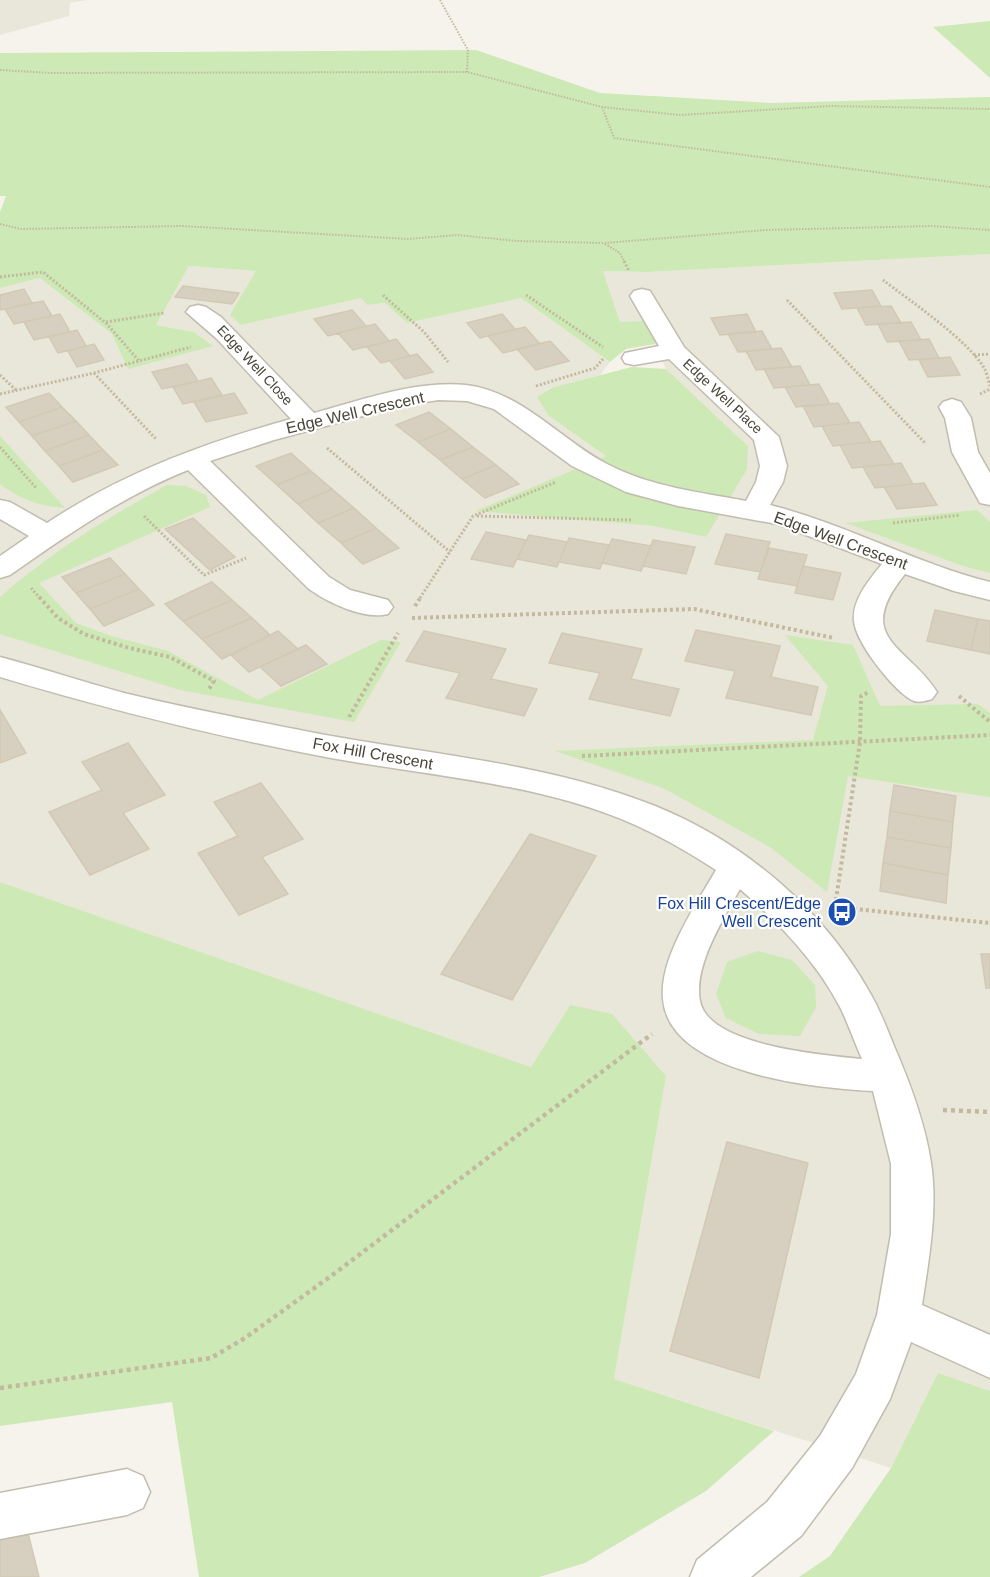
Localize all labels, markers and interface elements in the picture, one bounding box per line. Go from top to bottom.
street label: Edge Well Close [214,322,296,408]
street label: Edge Well Place [680,355,766,437]
street label: Edge Well Crescent [284,388,426,437]
street label: Edge Well Crescent [772,508,911,573]
street label: Fox Hill Crescent [311,735,435,773]
place label: Fox Hill Crescent/Edge Well Crescent [657,895,822,930]
bus stop icon: Fox Hill Crescent/Edge Well Crescent [826,896,858,928]

